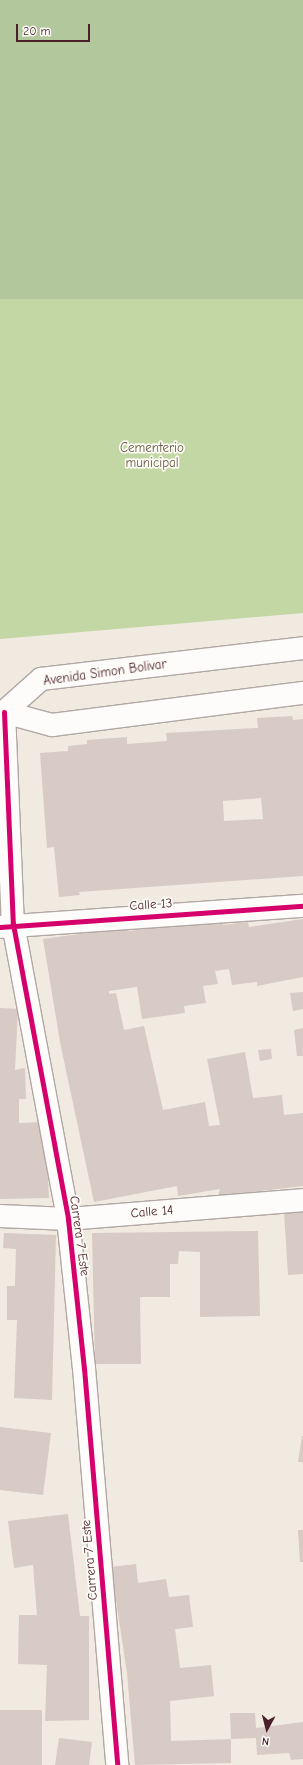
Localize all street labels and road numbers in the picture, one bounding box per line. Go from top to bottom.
street label: Avenida Simon Bolivar [42,657,168,689]
street label: Calle 13 [129,896,173,914]
street label: Carrera 7 Este [66,1195,92,1277]
street label: Calle 14 [130,1202,174,1222]
street label: Carrera 7 Este [79,1519,101,1601]

